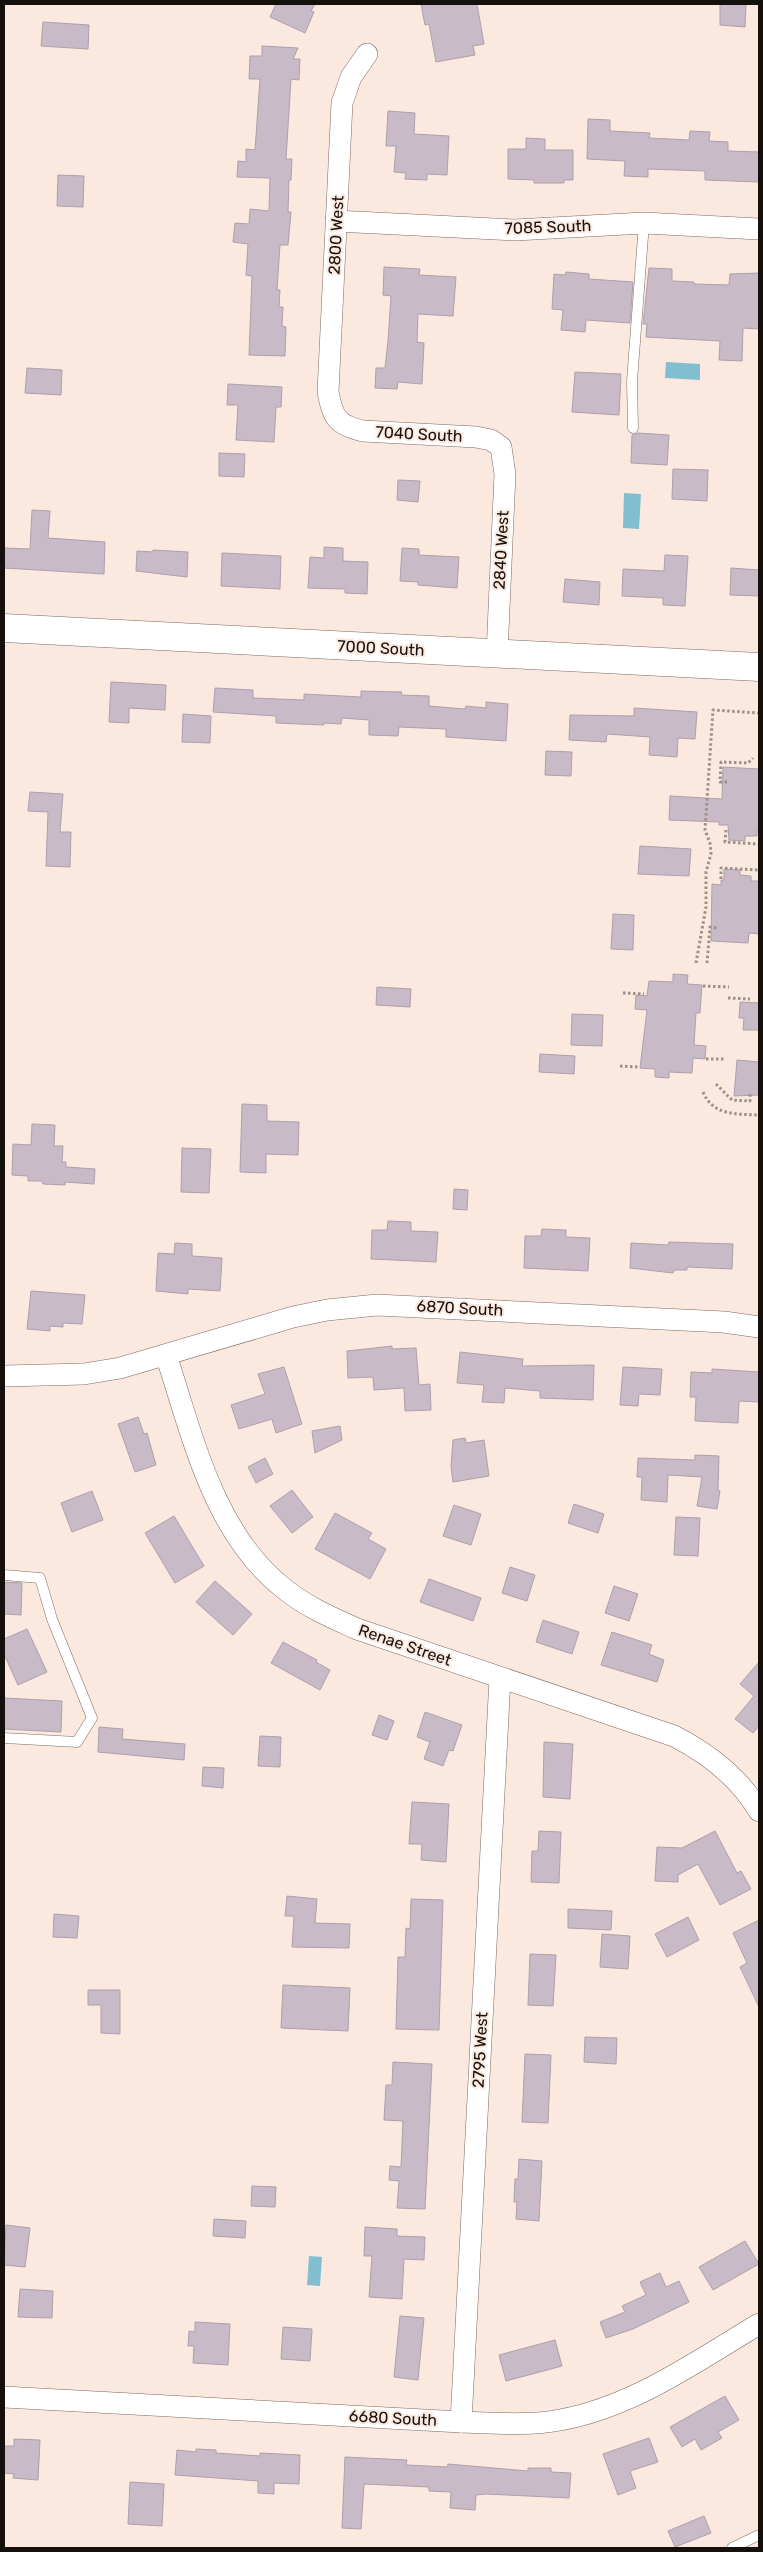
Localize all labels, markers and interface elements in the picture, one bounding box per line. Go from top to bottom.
street label: 2800 West [324,195,348,275]
street label: 7085 South [504,216,592,238]
street label: 7040 South [375,422,463,446]
street label: 2840 West [489,510,513,590]
street label: 7000 South [337,636,425,660]
street label: 6870 South [416,1296,504,1320]
street label: Renae Street [356,1620,454,1670]
street label: 2795 West [469,2012,491,2088]
street label: 6680 South [348,2406,438,2430]

